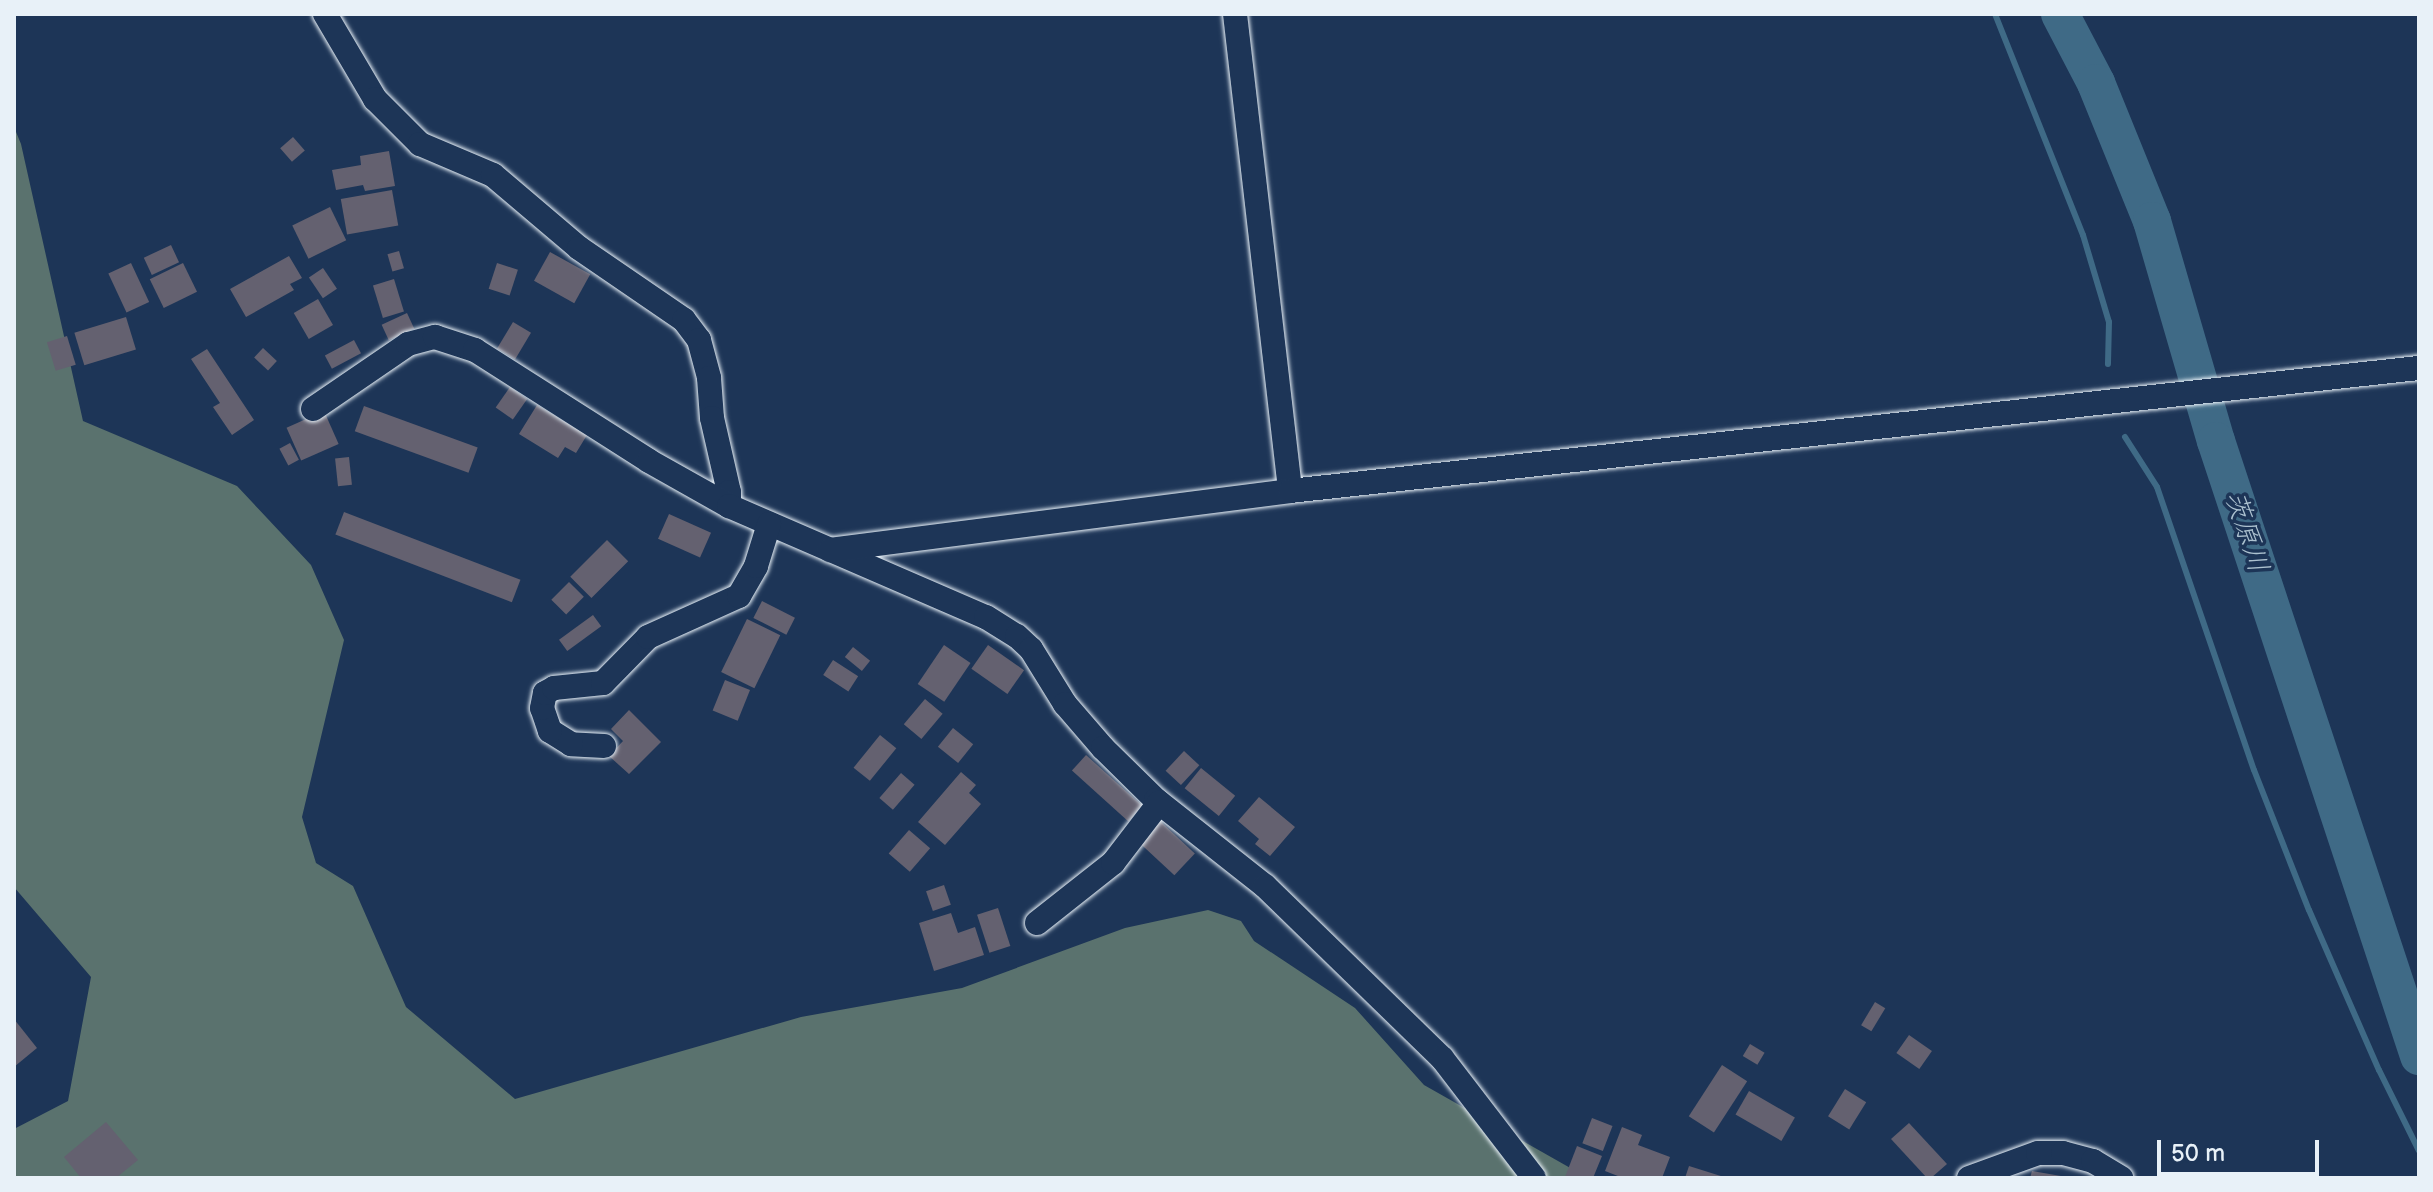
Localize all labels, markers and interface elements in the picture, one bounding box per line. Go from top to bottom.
water label: 茨原川 [2217,487,2275,577]
scale bar [2161,1124,2323,1174]
text: 50 m [2171,1139,2225,1168]

